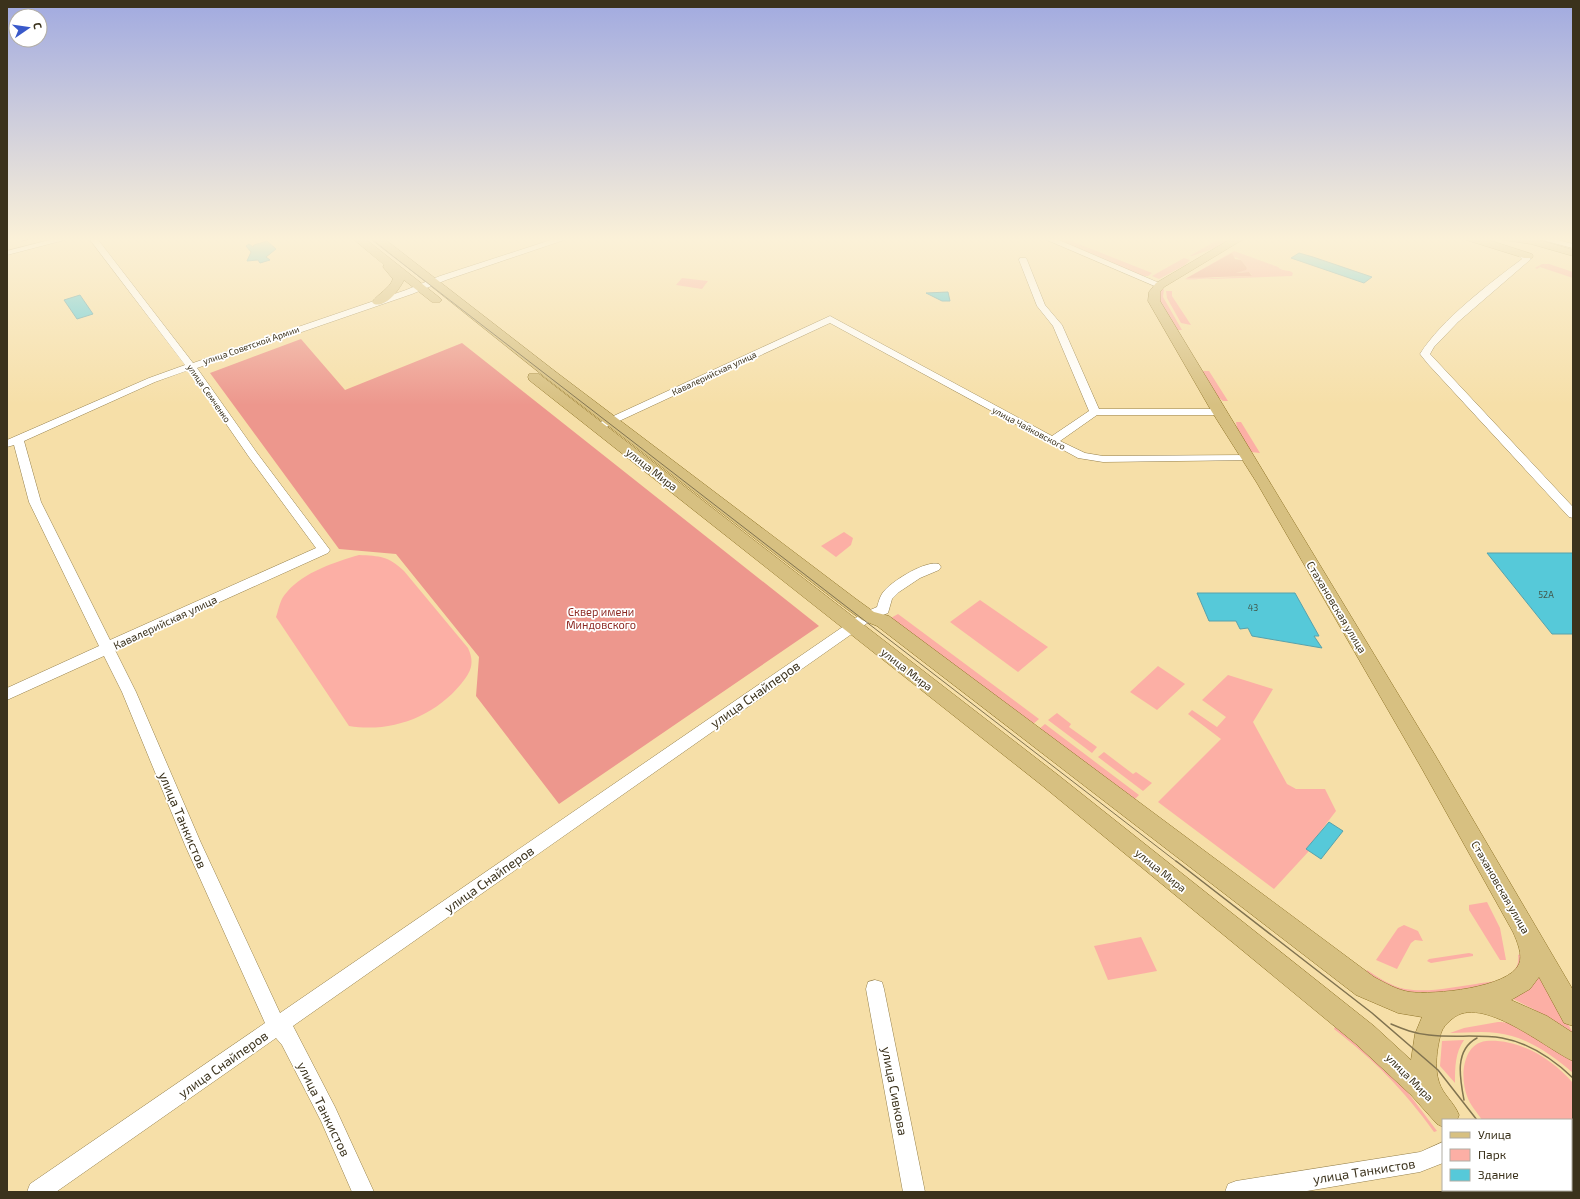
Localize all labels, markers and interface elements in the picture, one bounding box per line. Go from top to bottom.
north arrow [8,8,48,48]
text: С [31,21,45,31]
street label: улица Советской Армии [201,323,301,368]
street label: Кавалерийская улица [670,348,759,398]
street label: улица Семченко [184,362,233,425]
street label: улица Чайковского [990,404,1068,453]
street label: улица Мира [623,445,680,494]
street label: Стахановская улица [1304,559,1370,656]
house number: 52А [1538,589,1554,600]
street label: Кавалерийская улица [111,592,219,653]
house number: 43 [1248,602,1258,613]
park label: Сквер имени Миндовского [566,605,636,631]
street label: улица Мира [878,645,935,694]
street label: улица Снайперов [707,657,803,731]
street label: улица Танкистов [155,769,211,871]
street label: Стахановская улица [1468,838,1533,936]
street label: улица Снайперов [441,842,537,916]
street label: улица Мира [1132,846,1189,895]
street label: улица Снайперов [175,1027,271,1101]
street label: улица Сивкова [879,1045,911,1137]
street label: улица Мира [1383,1051,1436,1104]
street label: улица Танкистов [294,1059,354,1159]
legend [1442,1119,1572,1191]
text: Улица [1478,1127,1511,1141]
text: Парк [1478,1147,1507,1161]
street label: улица Танкистов [1312,1155,1416,1187]
text: Здание [1478,1167,1519,1181]

